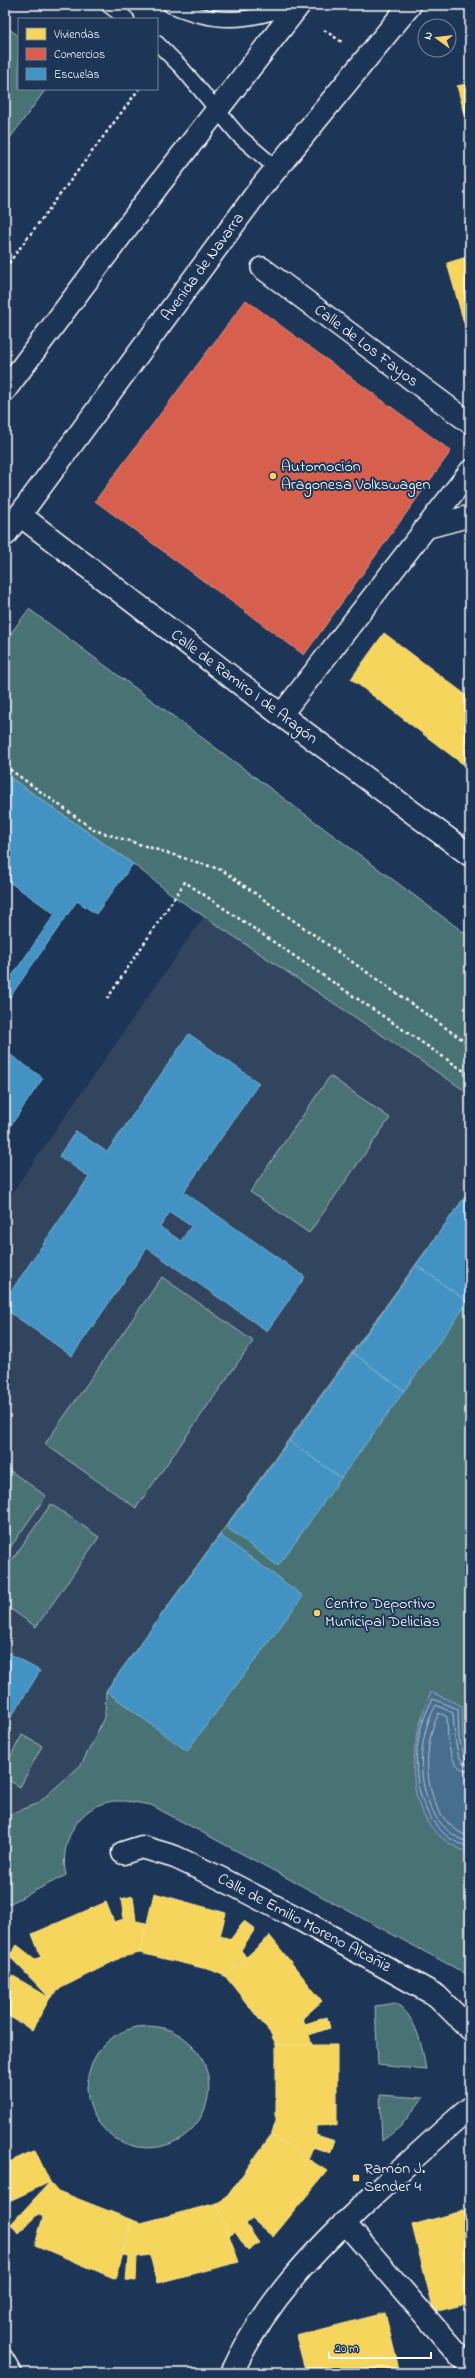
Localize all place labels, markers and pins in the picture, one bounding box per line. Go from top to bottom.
place label: Automoción Aragonesa Volkswagen [281,455,431,497]
marker: Automoción Aragonesa Volkswagen [268,471,278,481]
place label: Centro Deportivo Municipal Delicias [325,1592,440,1634]
marker: Centro Deportivo Municipal Delicias [312,1608,322,1618]
place label: Ramón J. Sender 4 [364,2157,425,2199]
marker: Ramón J. Sender 4 [351,2173,361,2183]

